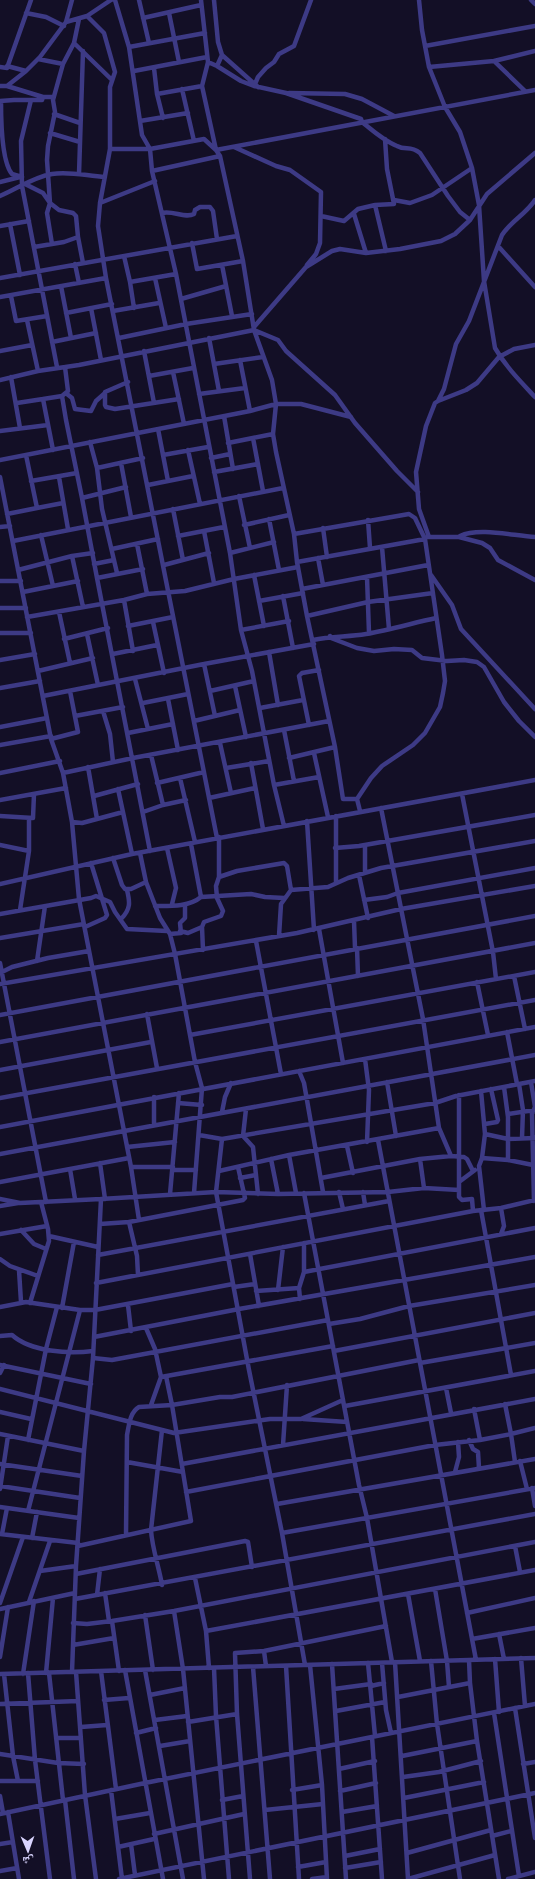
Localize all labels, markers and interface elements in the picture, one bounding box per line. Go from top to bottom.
north arrow [8,1831,48,1871]
text: ش [22,1853,34,1867]

